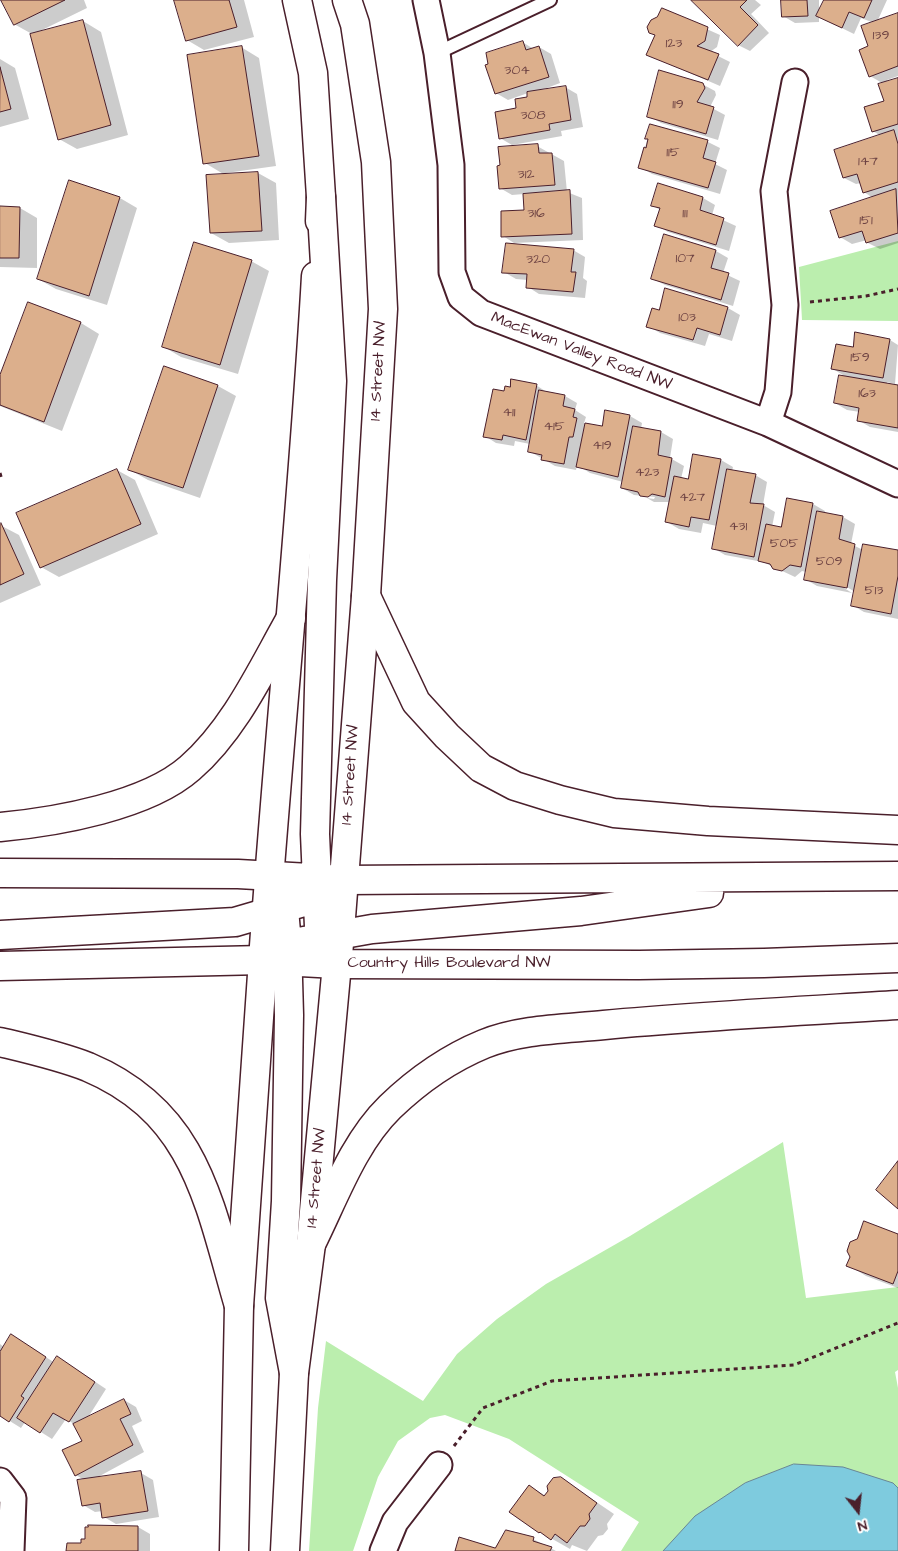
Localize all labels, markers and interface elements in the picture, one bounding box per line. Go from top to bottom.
house number: 139 [873,28,889,44]
house number: 123 [666,36,682,52]
house number: 304 [504,63,530,79]
house number: 119 [672,97,684,113]
house number: 308 [520,108,546,124]
house number: 115 [666,145,680,161]
house number: 147 [858,154,878,170]
house number: 312 [518,167,534,183]
house number: 316 [527,206,545,222]
house number: 111 [682,206,688,222]
house number: 151 [859,213,873,229]
house number: 107 [675,251,695,267]
house number: 320 [526,252,550,268]
street label: MacEwan Valley Road NW [488,309,674,395]
house number: 103 [678,310,696,326]
street label: 14 Street NW [367,320,391,422]
house number: 159 [850,350,870,366]
house number: 163 [858,386,876,402]
house number: 411 [502,405,516,421]
house number: 415 [543,419,565,435]
house number: 419 [592,438,612,454]
house number: 423 [635,465,659,481]
house number: 427 [679,490,705,506]
house number: 431 [729,519,747,535]
house number: 505 [770,536,798,552]
house number: 509 [816,554,842,570]
house number: 513 [865,583,883,599]
street label: 14 Street NW [338,724,364,826]
street label: Country Hills Boulevard NW [347,954,551,974]
street label: 14 Street NW [303,1127,331,1229]
north arrow [833,1486,883,1536]
text: N [855,1515,869,1536]

